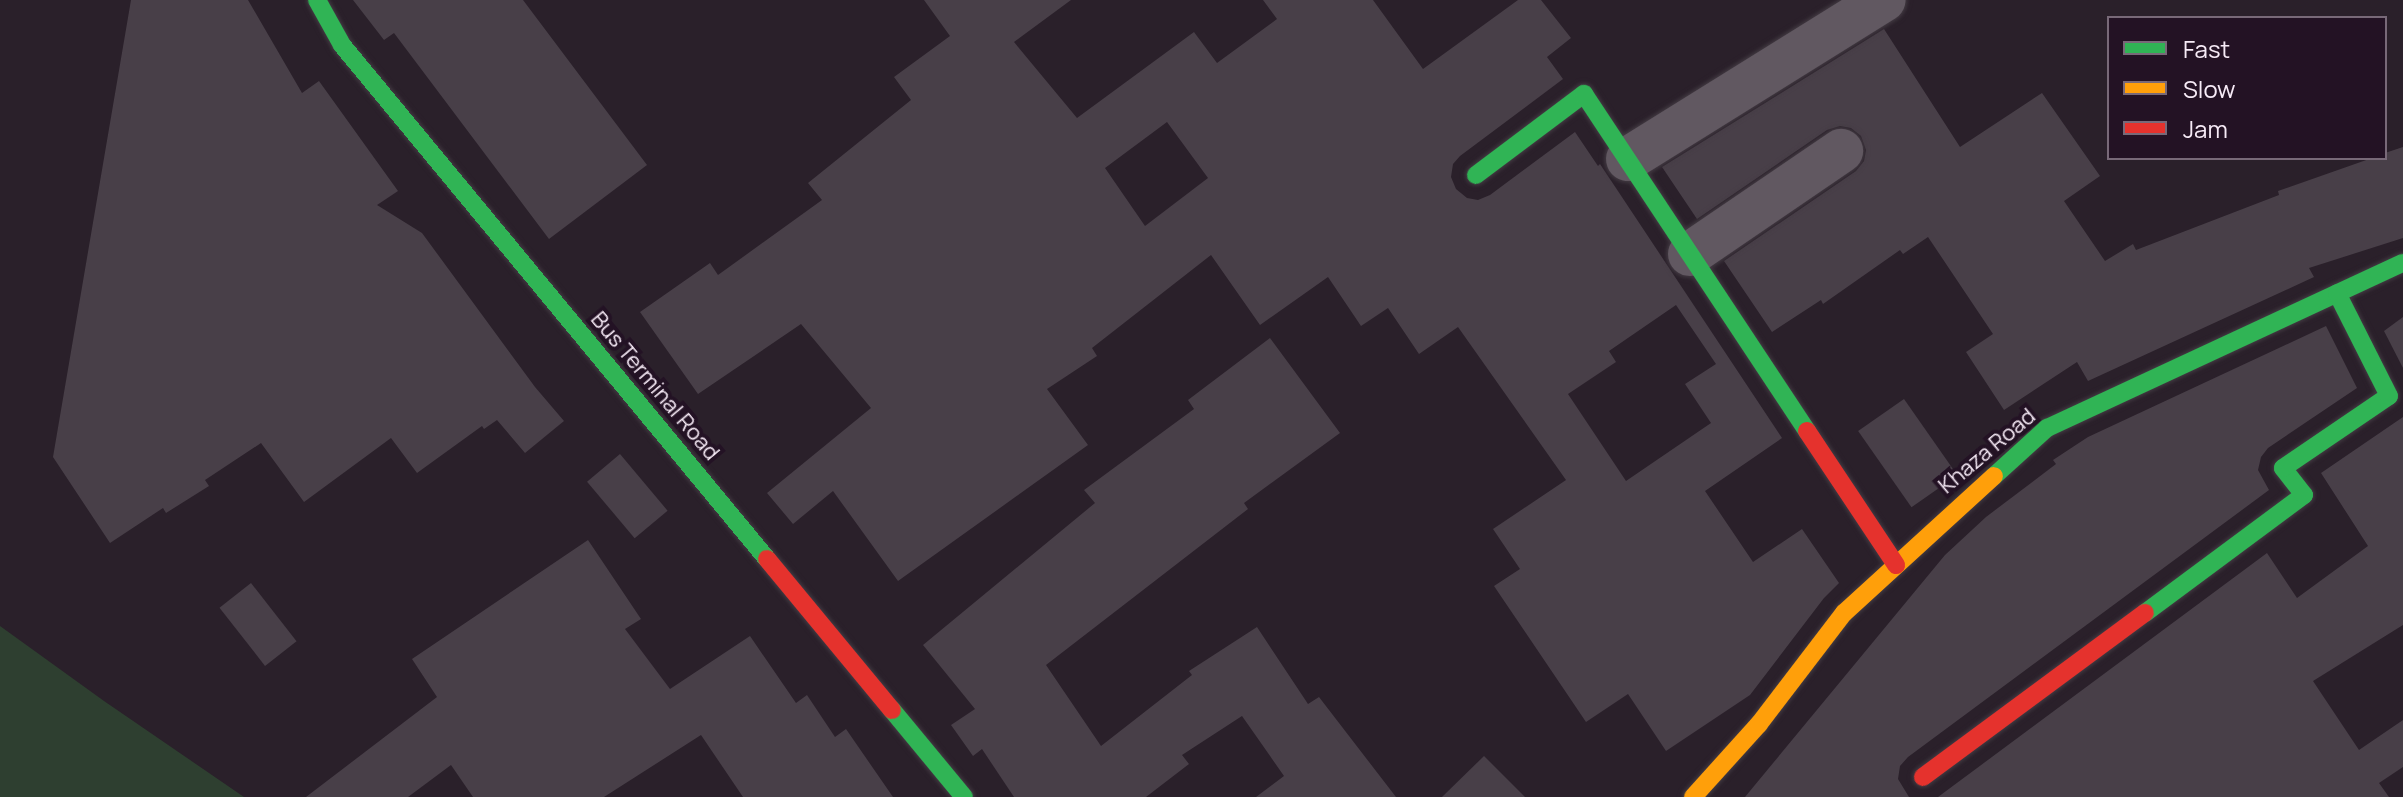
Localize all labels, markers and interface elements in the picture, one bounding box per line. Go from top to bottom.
legend [2107,16,2387,160]
text: Fast [2183,32,2230,65]
text: Slow [2183,72,2236,105]
text: Jam [2183,112,2228,145]
street label: Bus Terminal Road [585,306,725,466]
street label: Khaza Road [1933,403,2041,499]

